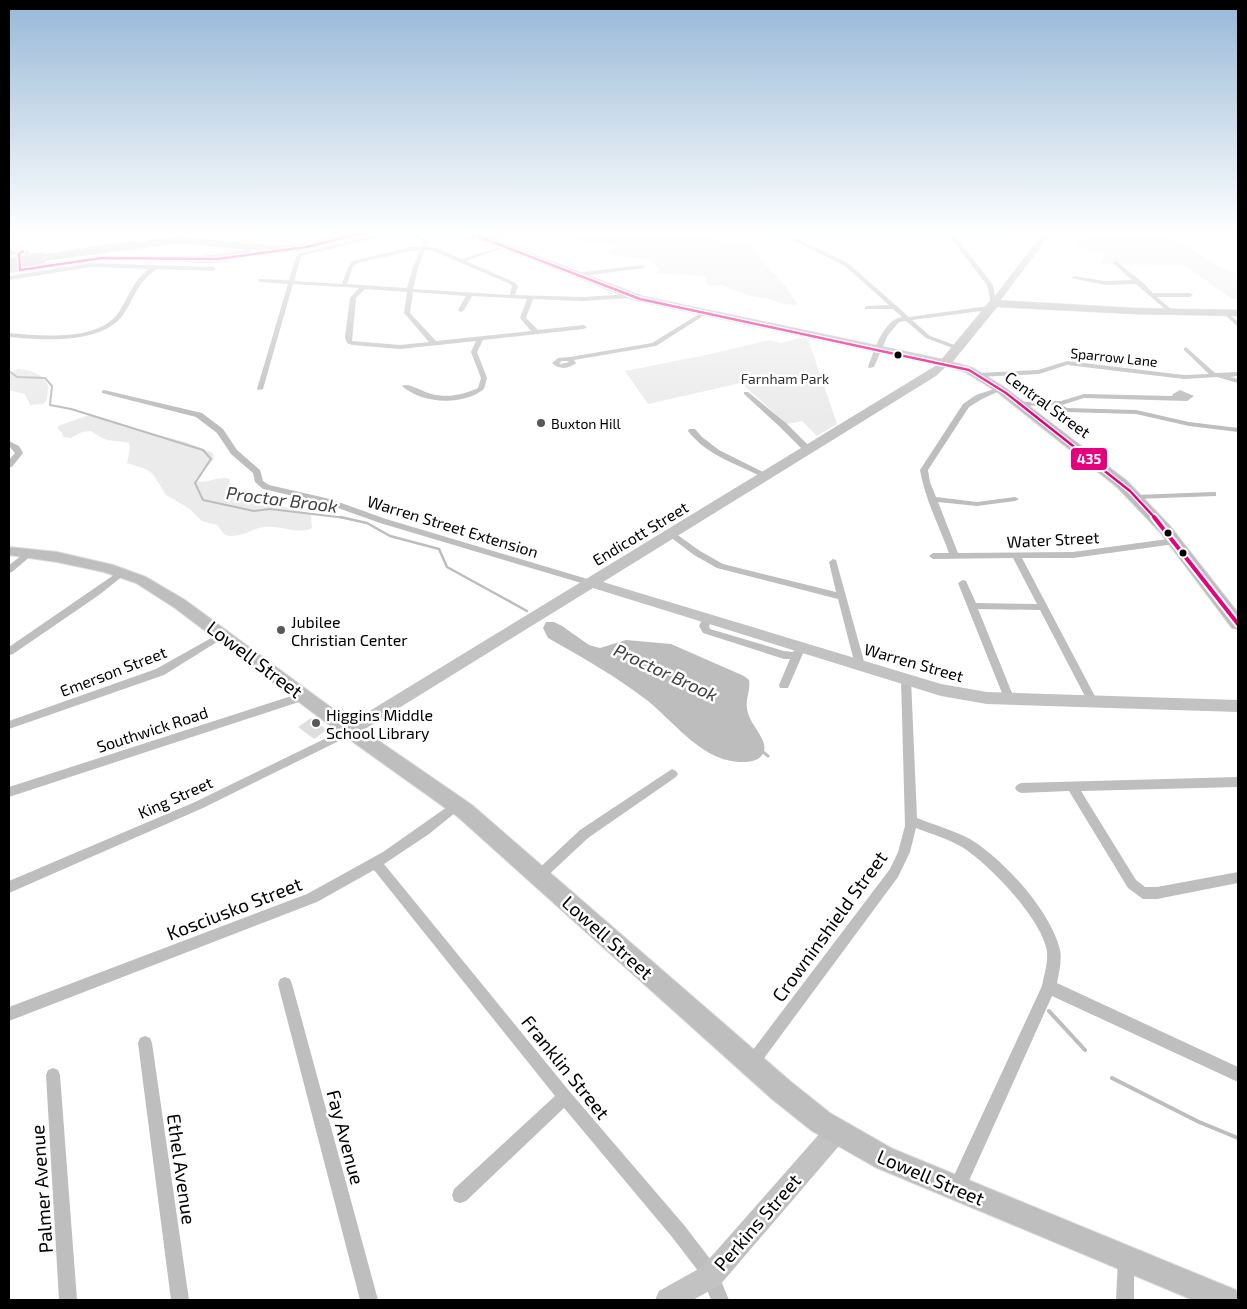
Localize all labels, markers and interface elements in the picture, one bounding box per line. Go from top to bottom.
street label: Sparrow Lane [1070,344,1158,370]
unlabelled marker [893,350,903,360]
street label: Central Street [1002,367,1094,441]
park label: Farnham Park [741,370,829,387]
place label: Buxton Hill [551,415,622,432]
marker: Buxton Hill [535,417,547,429]
line badge: 435 [1070,447,1108,471]
text: 435 [1077,450,1102,467]
water label: Proctor Brook [225,481,339,517]
street label: Warren Street Extension [365,491,541,561]
street label: Endicott Street [589,497,691,569]
street label: Water Street [1006,527,1100,551]
unlabelled marker [1163,528,1173,538]
unlabelled marker [1178,548,1188,558]
place label: Jubilee Christian Center [291,612,408,649]
street label: Lowell Street [203,615,307,703]
marker: Jubilee Christian Center [275,624,287,636]
water label: Proctor Brook [611,638,721,706]
street label: Warren Street [862,639,966,685]
street label: Emerson Street [57,642,169,700]
street label: Southwick Road [94,702,210,756]
place label: Higgins Middle School Library [326,705,433,742]
marker: Higgins Middle School Library [310,717,322,729]
street label: King Street [135,772,215,822]
street label: Crowninshield Street [767,846,891,1006]
street label: Kosciusko Street [163,872,305,944]
street label: Lowell Street [558,890,658,984]
street label: Franklin Street [517,1010,615,1124]
street label: Fay Avenue [322,1087,370,1187]
street label: Ethel Avenue [163,1112,201,1226]
street label: Palmer Avenue [25,1124,57,1254]
street label: Lowell Street [874,1144,988,1210]
street label: Perkins Street [709,1169,805,1275]

